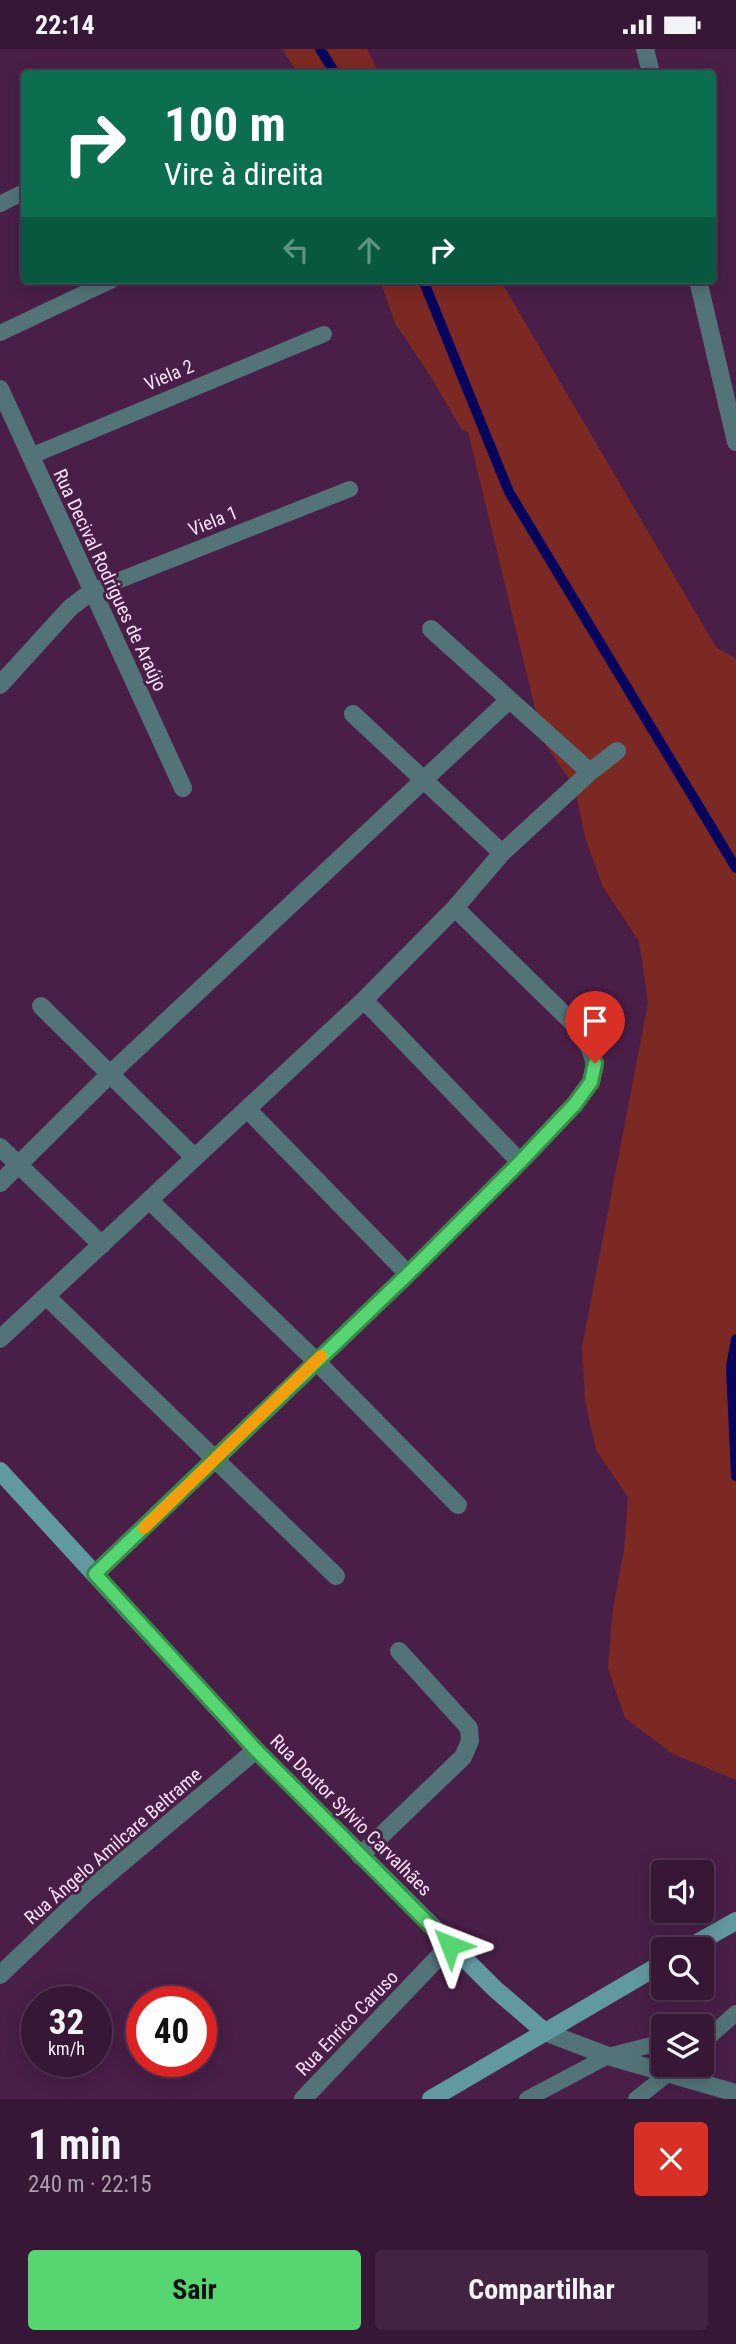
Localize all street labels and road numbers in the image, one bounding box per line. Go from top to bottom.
street label: Viela 2 [141,354,197,396]
street label: Rua Decival Rodrigues de Araújo [48,465,172,695]
street label: Viela 1 [185,501,241,541]
street label: Rua Doutor Sylvio Carvalhães [265,1729,437,1901]
street label: Rua Ângelo Amilcare Beltrame [20,1763,206,1929]
street label: Rua Enrico Caruso [291,1966,403,2080]

